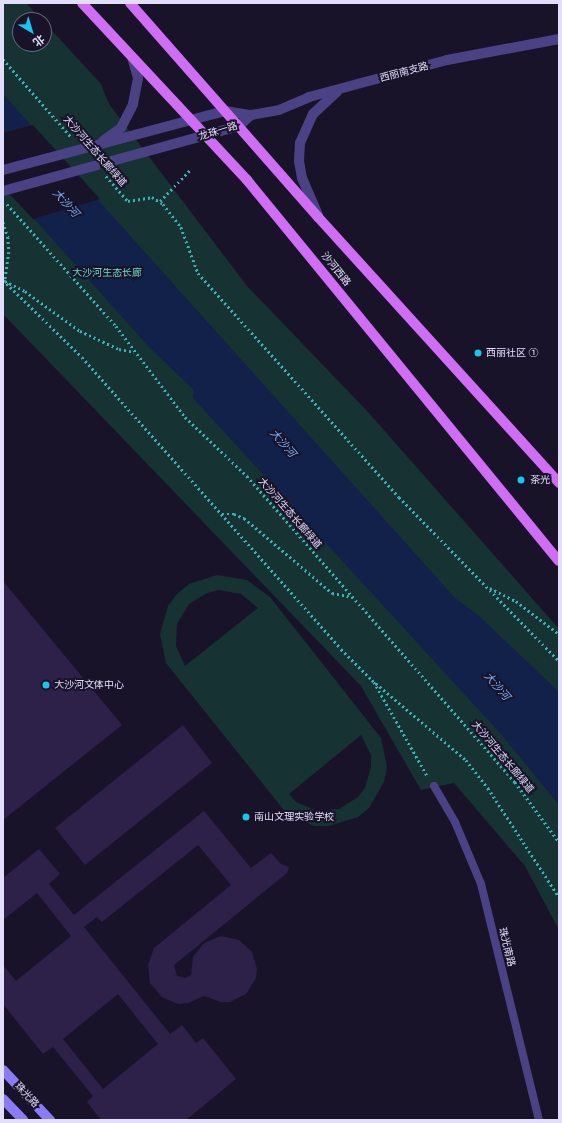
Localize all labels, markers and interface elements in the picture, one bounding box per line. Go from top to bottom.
north arrow [12,12,52,52]
text: 北 [30,32,47,50]
street label: 西丽南支路 [378,60,430,84]
street label: 大沙河生态长廊绿道 [61,113,129,189]
street label: 龙珠一路 [197,119,239,143]
water label: 大沙河 [50,186,82,220]
street label: 沙河西路 [319,250,353,288]
park label: 大沙河生态长廊 [72,267,142,279]
place label: 西丽社区 ① [486,347,539,359]
marker: 西丽社区 ① [473,348,483,358]
water label: 大沙河 [267,426,299,460]
marker: 茶光 [515,474,527,486]
place label: 茶光 [530,474,550,486]
street label: 大沙河生态长廊绿道 [256,475,324,551]
water label: 大沙河 [481,669,513,703]
place label: 大沙河文体中心 [54,679,124,691]
marker: 大沙河文体中心 [41,680,51,690]
street label: 大沙河生态长廊绿道 [469,719,537,795]
place label: 南山文理实验学校 [254,811,334,823]
marker: 南山文理实验学校 [241,812,251,822]
street label: 珠光南路 [496,926,518,968]
street label: 珠光路 [12,1080,42,1110]

